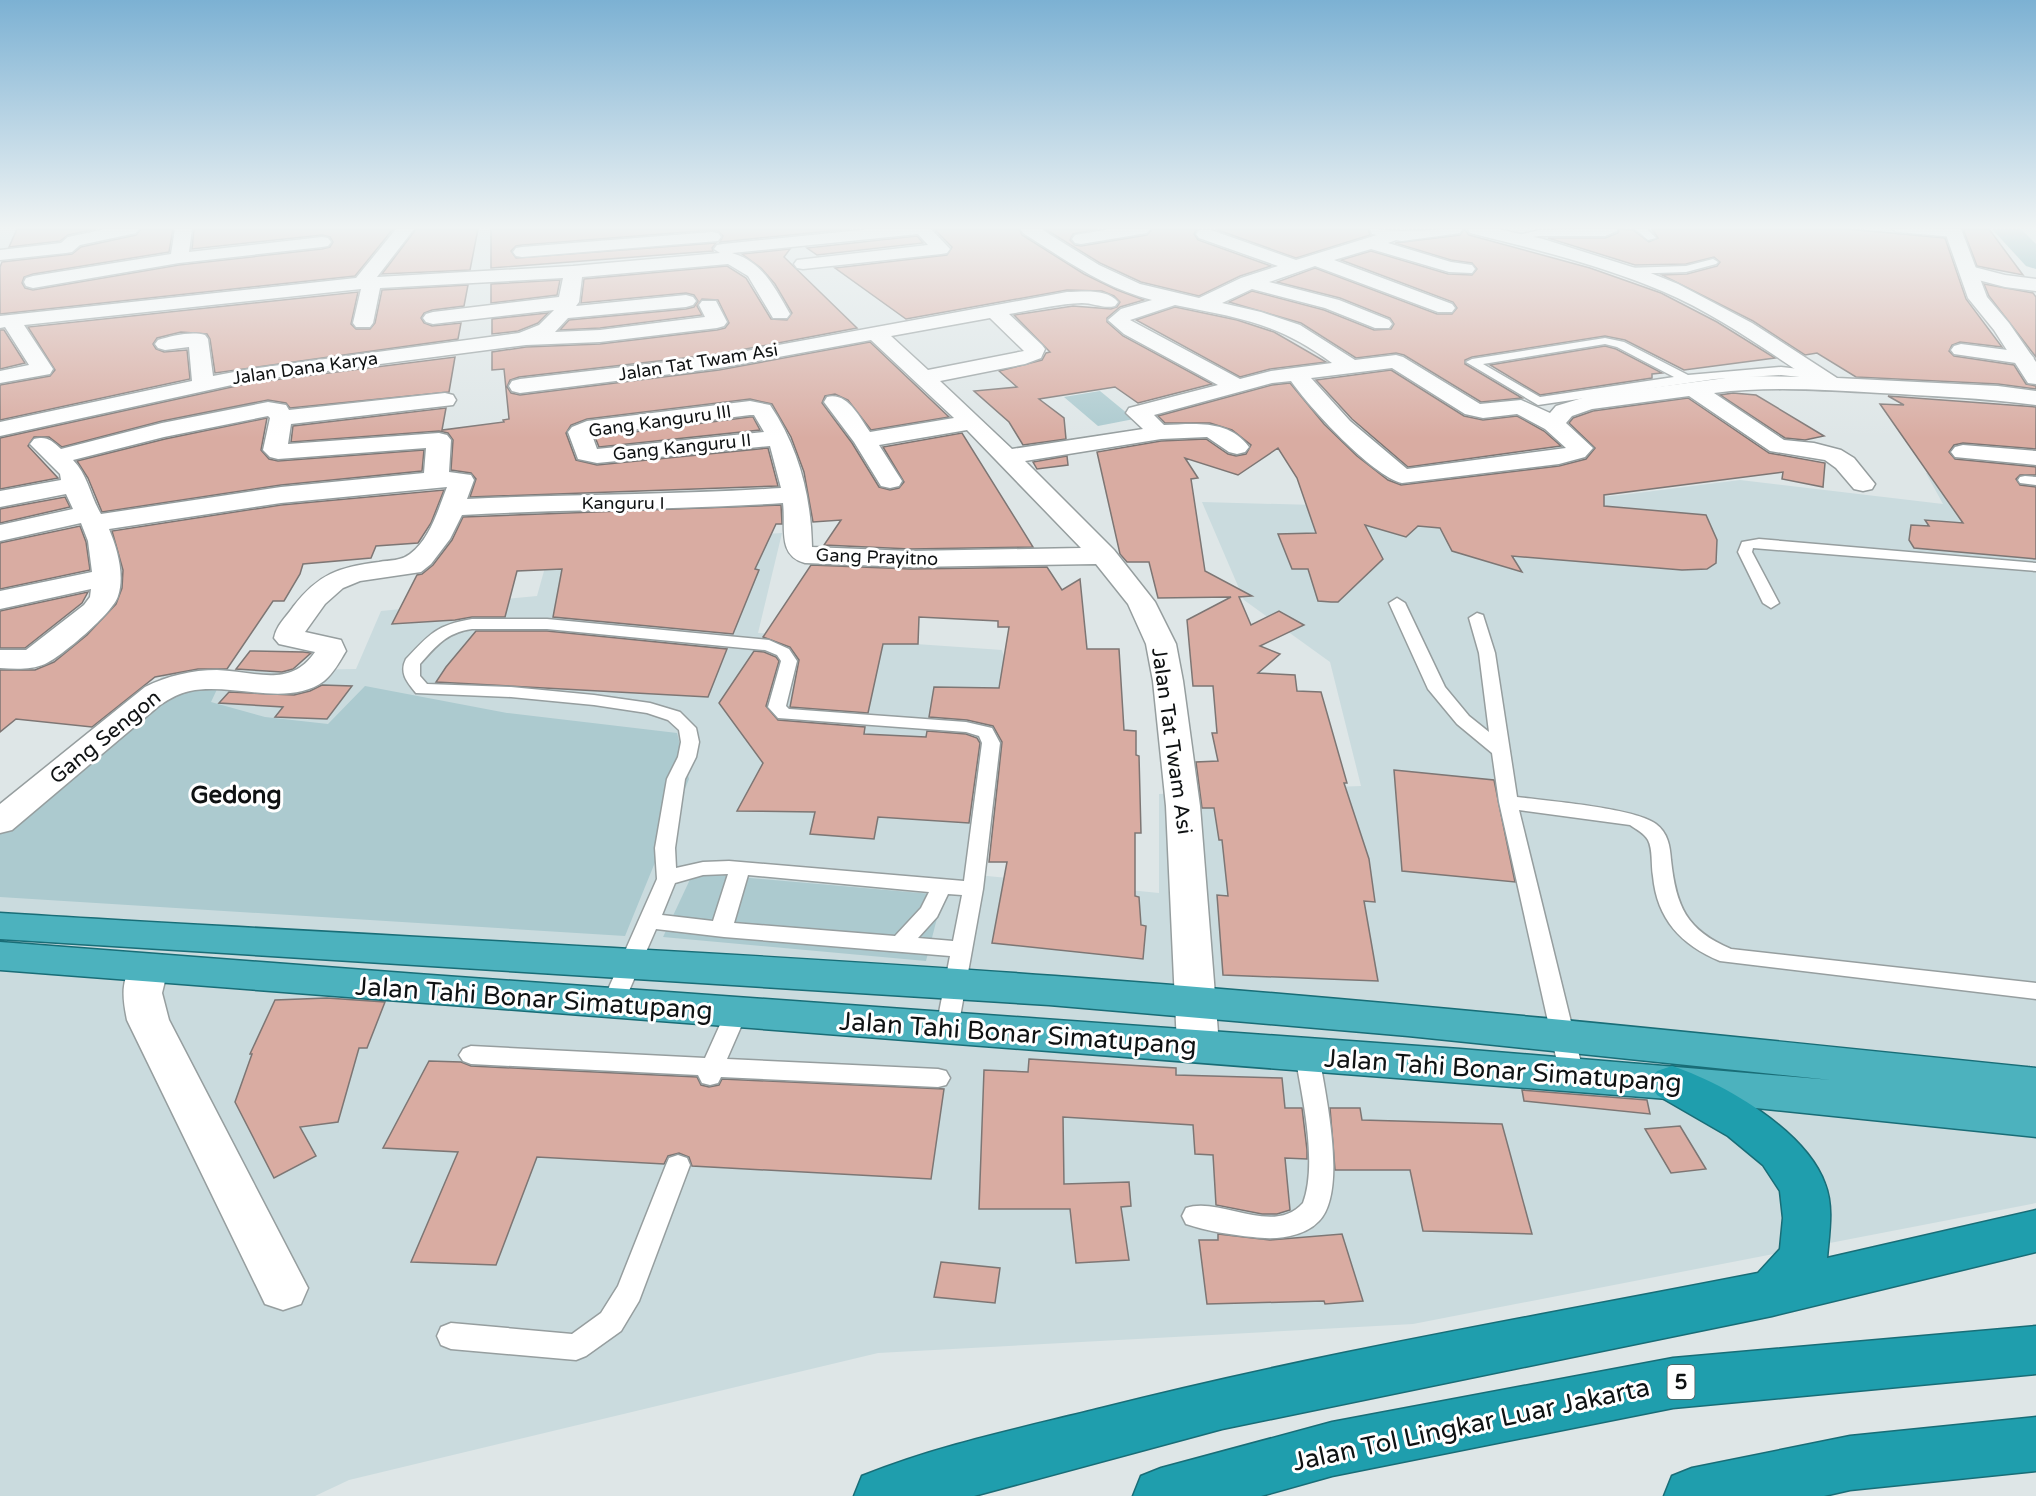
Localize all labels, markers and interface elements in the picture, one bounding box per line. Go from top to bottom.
street label: Jalan Tat Twam Asi [617,339,779,385]
street label: Jalan Dana Karya [231,347,379,389]
street label: Gang Kanguru III [587,400,733,442]
street label: Gang Kanguru II [612,429,752,465]
street label: Kanguru I [581,492,665,514]
street label: Gang Prayitno [815,544,939,570]
street label: Jalan Tat Twam Asi [1146,646,1197,836]
street label: Gang Sengon [45,685,166,790]
district label: Gedong [190,781,282,810]
street label: Jalan Tahi Bonar Simatupang [354,971,714,1026]
street label: Jalan Tahi Bonar Simatupang [838,1006,1198,1061]
street label: Jalan Tahi Bonar Simatupang [1323,1043,1683,1098]
road number: 5 [1668,1365,1694,1399]
street label: Jalan Tol Lingkar Luar Jakarta [1290,1371,1653,1478]

